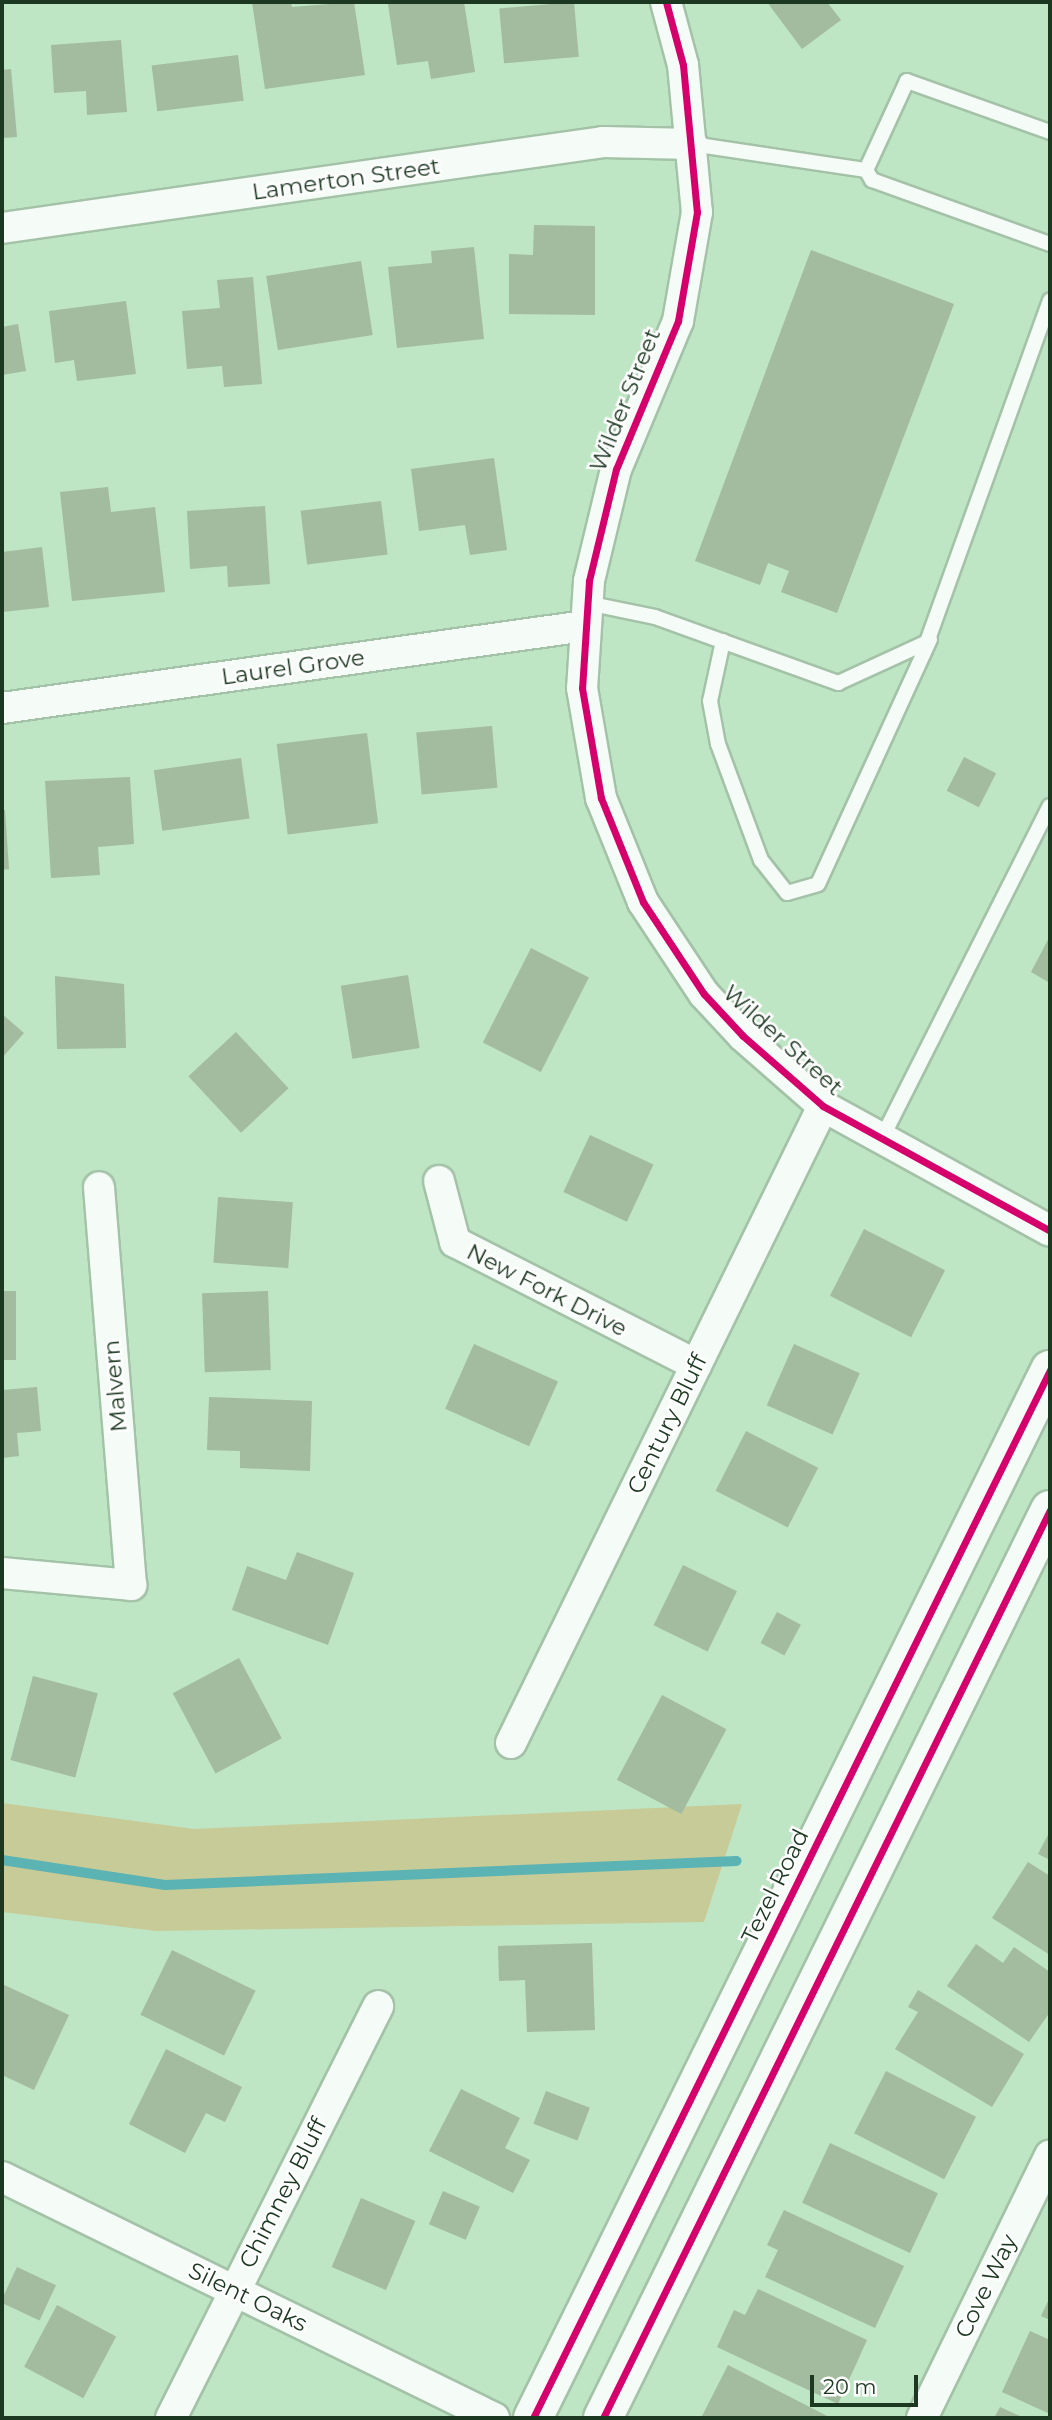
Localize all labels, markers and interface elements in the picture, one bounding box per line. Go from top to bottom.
street label: Lamerton Street [250,152,442,206]
street label: Wilder Street [584,324,666,476]
street label: Laurel Grove [220,643,366,691]
street label: Wilder Street [717,979,849,1101]
street label: New Fork Drive [462,1238,632,1342]
street label: Malvern [97,1339,133,1433]
street label: Century Bluff [621,1350,713,1498]
street label: Tezel Road [736,1824,814,1948]
street label: Chimney Bluff [233,2113,333,2273]
street label: Cove Way [949,2230,1023,2342]
street label: Silent Oaks [184,2256,312,2338]
scale bar [814,2360,922,2404]
text: 20 m [823,2374,877,2399]

